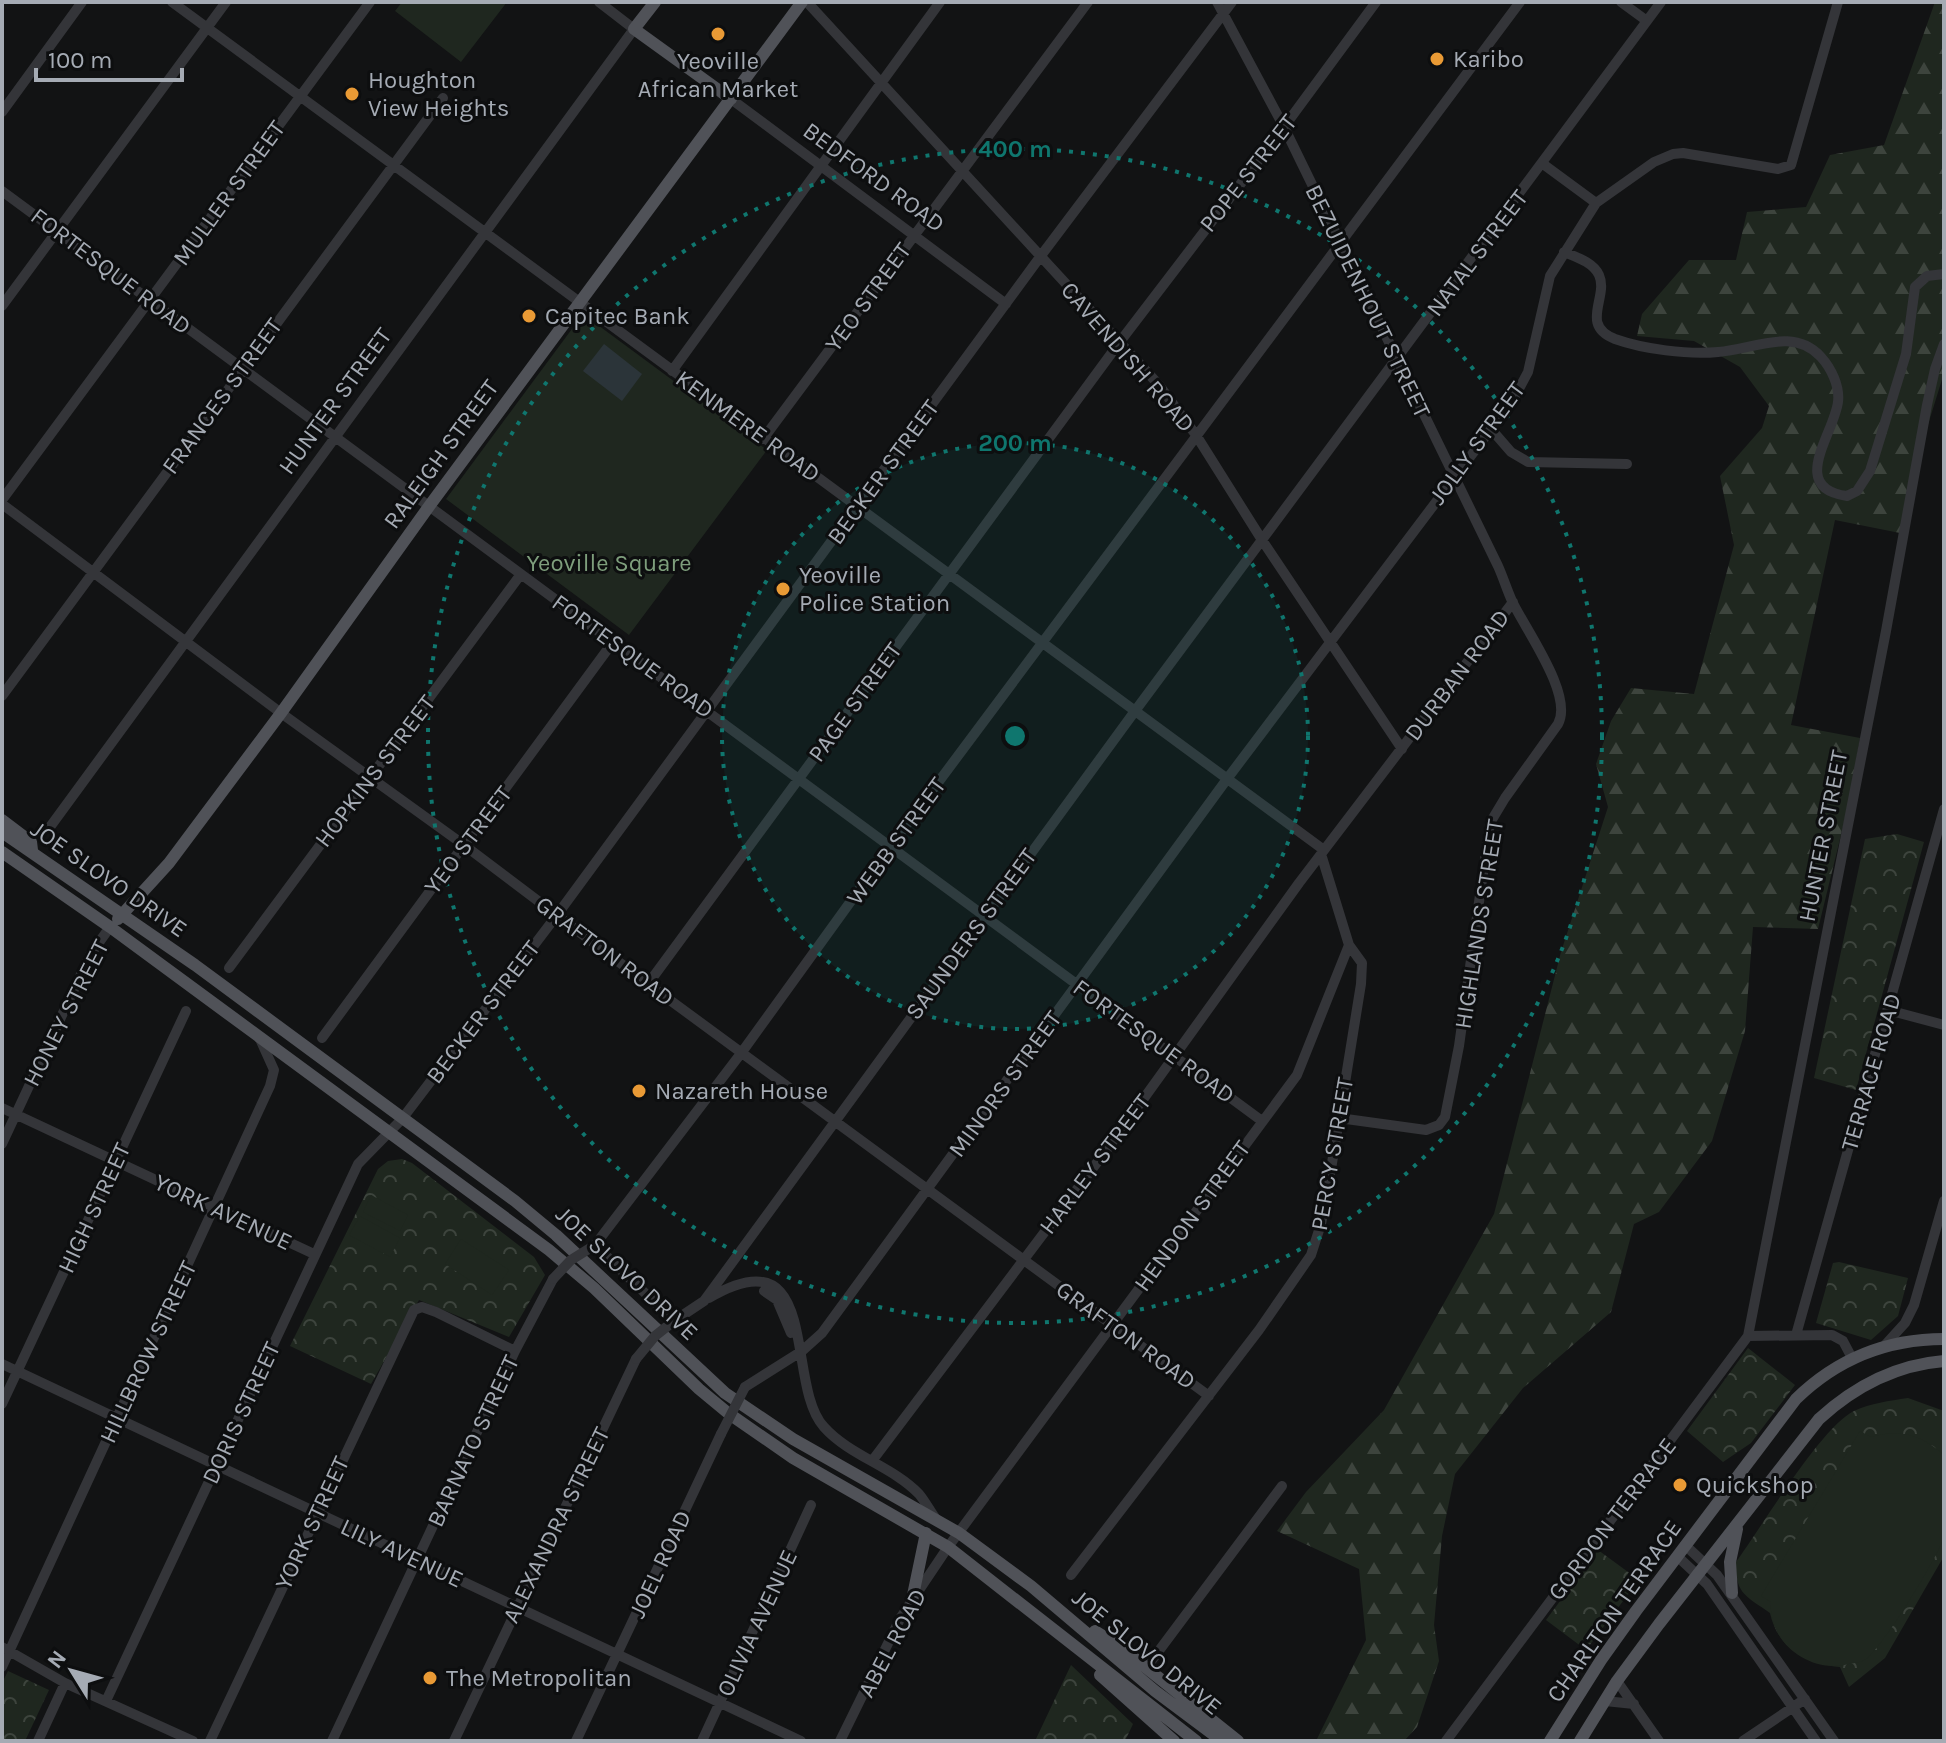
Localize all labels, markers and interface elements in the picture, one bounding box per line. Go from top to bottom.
marker: Yeoville African Market [709,25,727,43]
scale bar [36,32,182,82]
place label: Karibo [1453,45,1524,73]
text: 100 m [48,46,113,74]
place label: Yeoville African Market [638,47,798,103]
marker: Karibo [1428,50,1446,68]
place label: Houghton View Heights [368,66,509,122]
marker: Houghton View Heights [343,85,361,103]
street label: POPE STREET [1193,109,1303,237]
street label: MULLER STREET [167,115,291,271]
street label: BEDFORD ROAD [798,116,950,238]
text: 400 m [978,135,1052,163]
street label: BEZUIDENHOUT STREET [1299,180,1437,422]
street label: NATAL STREET [1420,184,1534,322]
street label: FORTESQUE ROAD [25,202,197,340]
street label: YEO STREET [819,237,917,357]
street label: CAVENDISH ROAD [1055,276,1201,438]
place label: Capitec Bank [545,302,690,330]
marker: Capitec Bank [520,307,538,325]
street label: FRANCES STREET [156,312,288,480]
street label: HUNTER STREET [272,322,398,480]
street label: KENMERE ROAD [670,364,826,488]
street label: RALEIGH STREET [378,374,504,534]
street label: JOLLY STREET [1423,376,1531,510]
street label: BECKER STREET [821,394,945,550]
text: 200 m [978,429,1052,457]
park label: Yeoville Square [526,549,692,577]
place label: Yeoville Police Station [799,561,950,617]
marker: Yeoville Police Station [774,580,792,598]
street label: FORTESQUE ROAD [547,588,719,724]
street label: DURBAN ROAD [1399,604,1515,746]
street label: PAGE STREET [802,637,908,767]
street label: HOPKINS STREET [309,690,441,852]
centre of rings [1001,722,1029,750]
street label: HUNTER STREET [1793,748,1853,924]
street label: WEBB STREET [840,772,952,910]
street label: YEO STREET [418,780,518,900]
street label: JOE SLOVO DRIVE [26,815,192,943]
street label: HIGHLANDS STREET [1449,817,1509,1031]
street label: SAUNDERS STREET [899,843,1043,1025]
street label: GRAFTON ROAD [530,890,680,1012]
street label: HONEY STREET [17,935,115,1091]
street label: BECKER STREET [420,935,546,1089]
street label: FORTESQUE ROAD [1068,973,1240,1109]
street label: TERRACE ROAD [1835,990,1907,1154]
street label: MINORS STREET [943,1005,1067,1163]
street label: PERCY STREET [1305,1075,1359,1233]
place label: Nazareth House [655,1077,828,1105]
marker: Nazareth House [630,1082,648,1100]
street label: HARLEY STREET [1033,1088,1157,1240]
street label: HENDON STREET [1128,1135,1256,1297]
street label: HIGH STREET [52,1139,136,1277]
street label: YORK AVENUE [150,1168,296,1256]
street label: JOE SLOVO DRIVE [550,1200,704,1346]
street label: HILLBROW STREET [94,1257,202,1447]
street label: GRAFTON ROAD [1051,1275,1201,1395]
street label: DORIS STREET [196,1338,286,1488]
street label: BARNATO STREET [421,1351,525,1531]
street label: ALEXANDRA STREET [496,1423,616,1627]
street label: GORDON TERRACE [1542,1432,1682,1606]
street label: YORK STREET [269,1452,355,1594]
place label: Quickshop [1696,1471,1813,1499]
marker: Quickshop [1671,1476,1689,1494]
street label: JOEL ROAD [623,1506,697,1622]
street label: LILY AVENUE [336,1512,468,1594]
street label: CHARLTON TERRACE [1541,1515,1687,1707]
street label: OLIVIA AVENUE [711,1545,803,1701]
street label: JOE SLOVO DRIVE [1067,1583,1227,1721]
street label: ABEL ROAD [852,1584,932,1702]
north arrow [32,1631,112,1711]
text: N [42,1645,72,1674]
place label: The Metropolitan [446,1664,632,1692]
marker: The Metropolitan [421,1669,439,1687]

